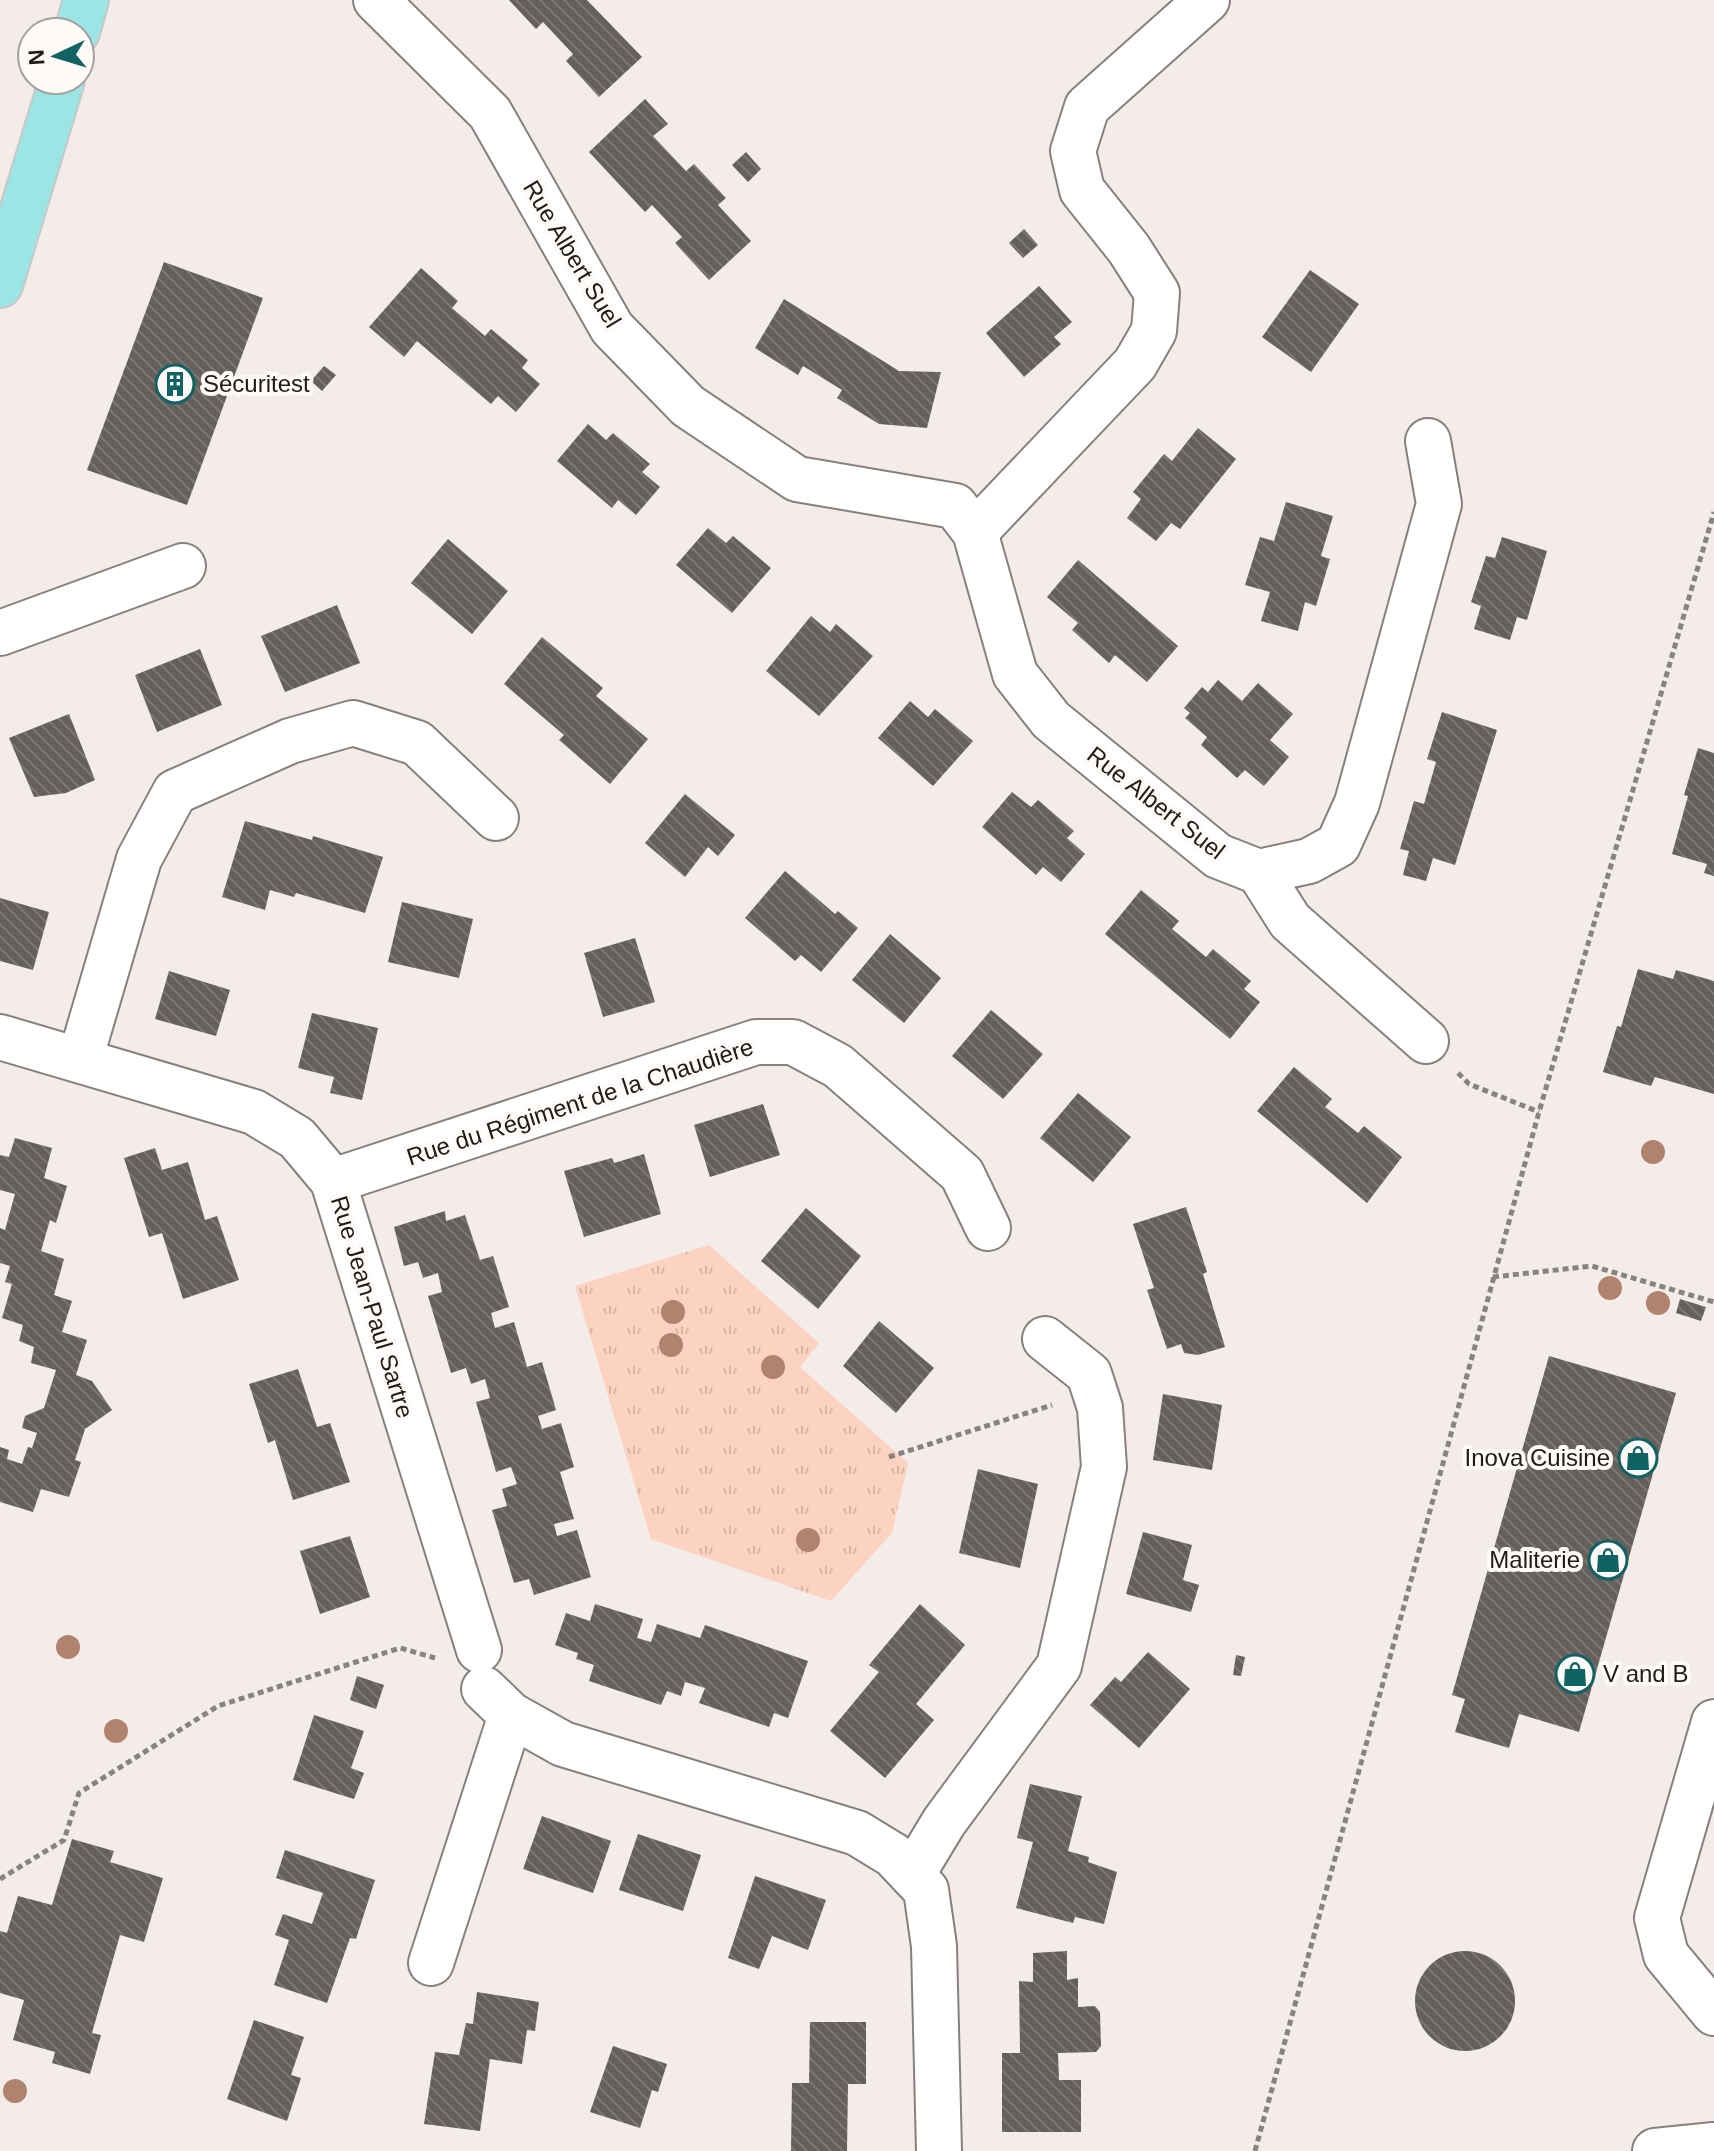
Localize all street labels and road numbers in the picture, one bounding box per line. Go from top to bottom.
street label: Rue Albert Suel [518,175,627,332]
street label: Rue Albert Suel [1082,741,1230,865]
street label: Rue du Régiment de la Chaudière [403,1033,757,1170]
street label: Rue Jean-Paul Sartre [326,1193,419,1421]

